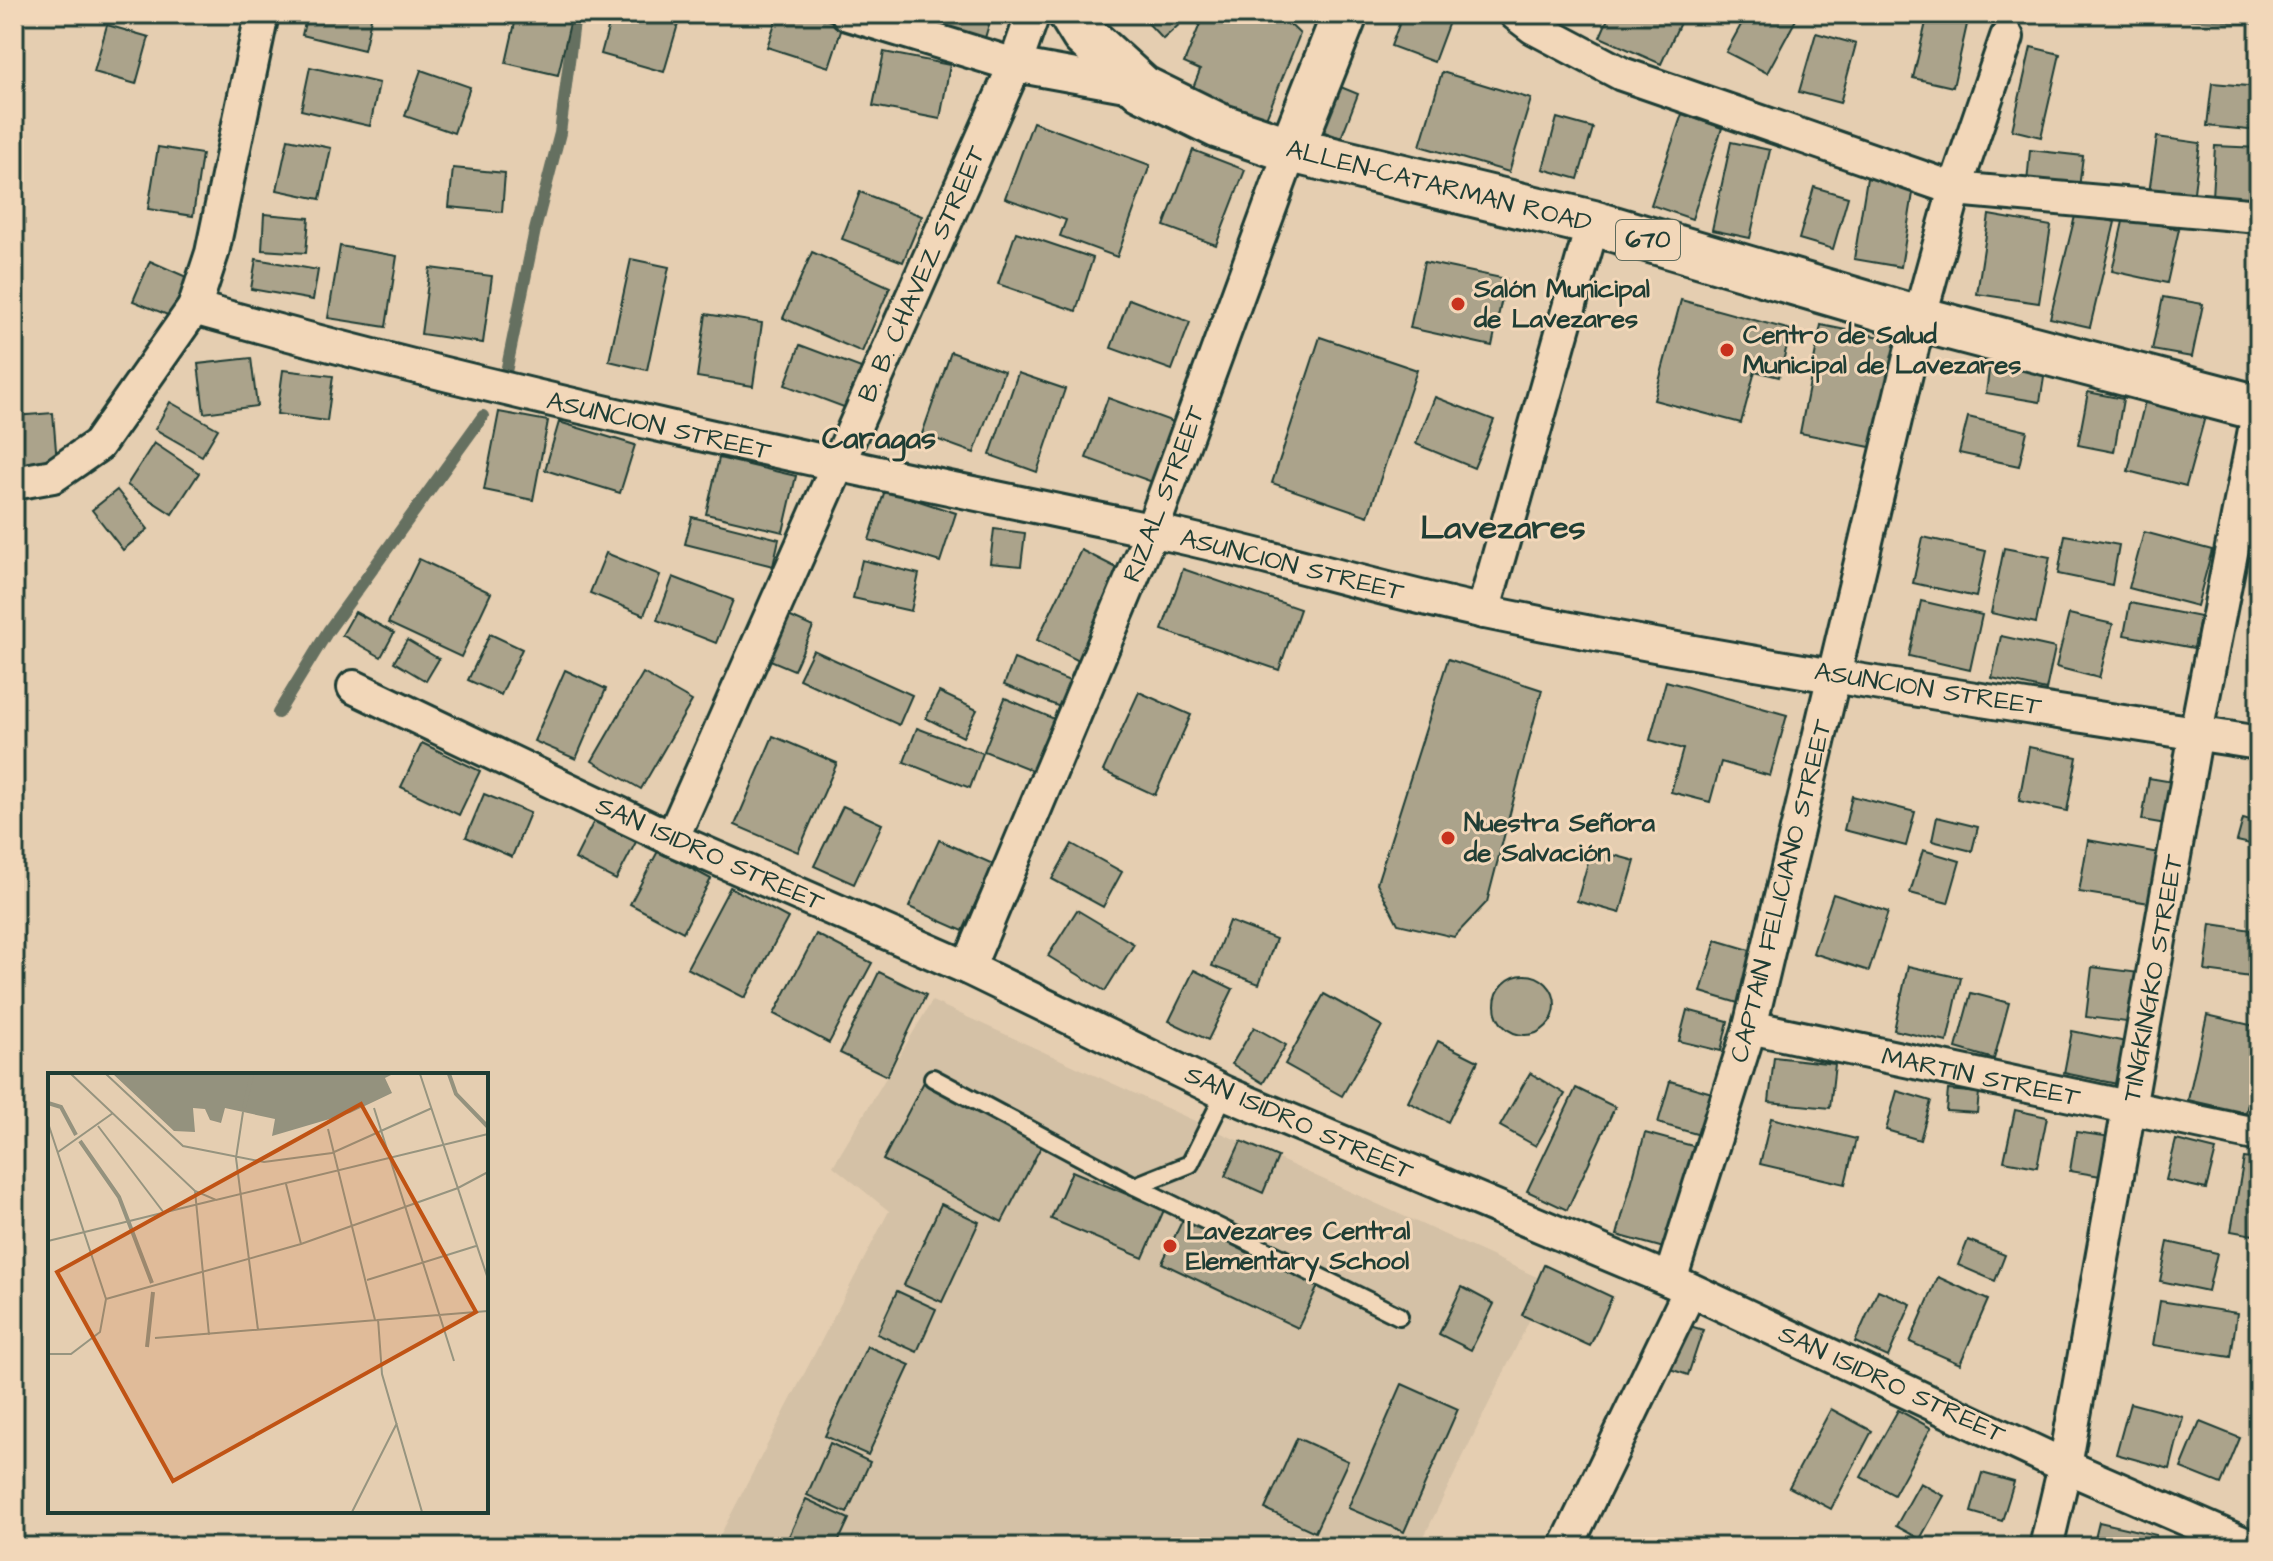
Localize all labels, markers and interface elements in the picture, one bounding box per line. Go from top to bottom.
street label: ALLEN-CATARMAN ROAD [1283,131,1595,241]
street label: B. B. CHAVEZ STREET [849,140,995,408]
road number: 670 [1616,220,1680,260]
place label: Salón Municipal de Lavezares [1473,271,1650,337]
marker: Salón Municipal de Lavezares [1449,295,1467,313]
place label: Centro de Salud Municipal de Lavezares [1743,317,2021,383]
marker: Centro de Salud Municipal de Lavezares [1718,341,1736,359]
street label: ASUNCION STREET [543,383,775,469]
street label: RIZAL STREET [1114,400,1214,587]
district label: Caragas [822,418,936,462]
district label: Lavezares [1420,504,1586,552]
street label: ASUNCION STREET [1176,520,1408,610]
street label: ASUNCION STREET [1812,653,2045,725]
street label: CAPTAIN FELICIANO STREET [1721,715,1841,1066]
street label: SAN ISIDRO STREET [590,787,831,921]
place label: Nuestra Señora de Salvación [1463,805,1656,871]
marker: Nuestra Señora de Salvación [1439,829,1457,847]
street label: TINGKINGKO STREET [2114,851,2193,1104]
street label: MARTIN STREET [1878,1038,2084,1116]
street label: SAN ISIDRO STREET [1179,1056,1420,1190]
inset map [48,1073,488,1513]
place label: Lavezares Central Elementary School [1186,1213,1410,1282]
marker: Lavezares Central Elementary School [1161,1237,1179,1255]
street label: SAN ISIDRO STREET [1773,1316,2012,1453]

